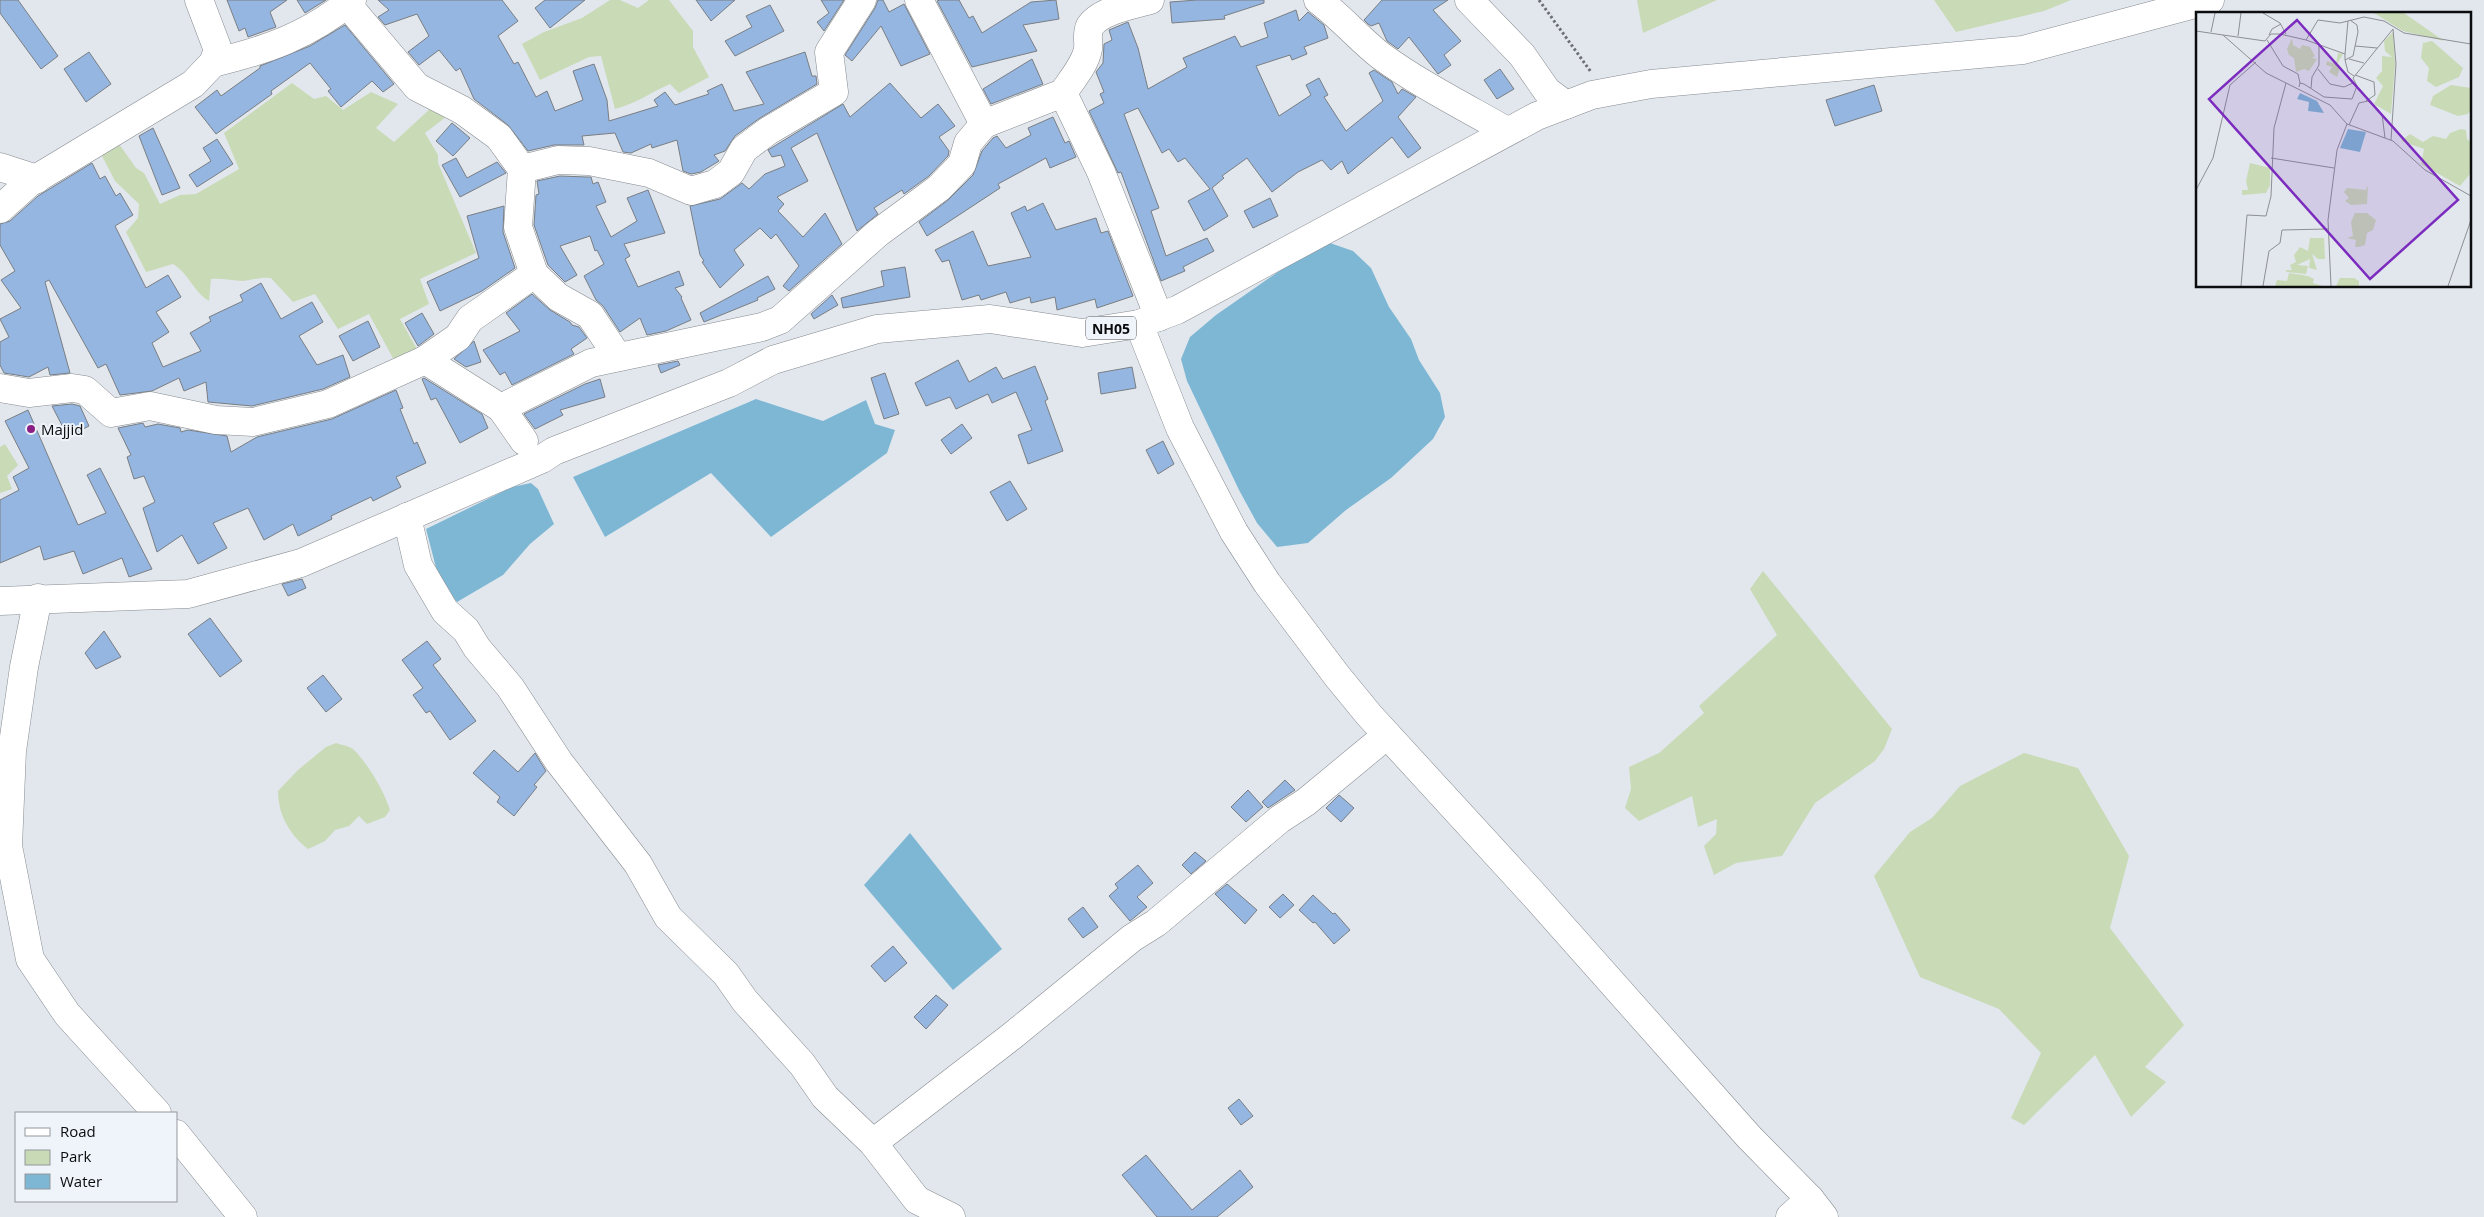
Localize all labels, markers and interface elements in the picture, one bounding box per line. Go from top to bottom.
inset map [2196,12,2472,288]
road number: NH05 [1086,316,1136,339]
place label: Majjid [41,419,83,439]
marker: Majjid [25,423,37,435]
legend [15,1112,178,1202]
text: Road [60,1121,96,1141]
text: Park [60,1146,91,1166]
text: Water [60,1171,102,1191]

